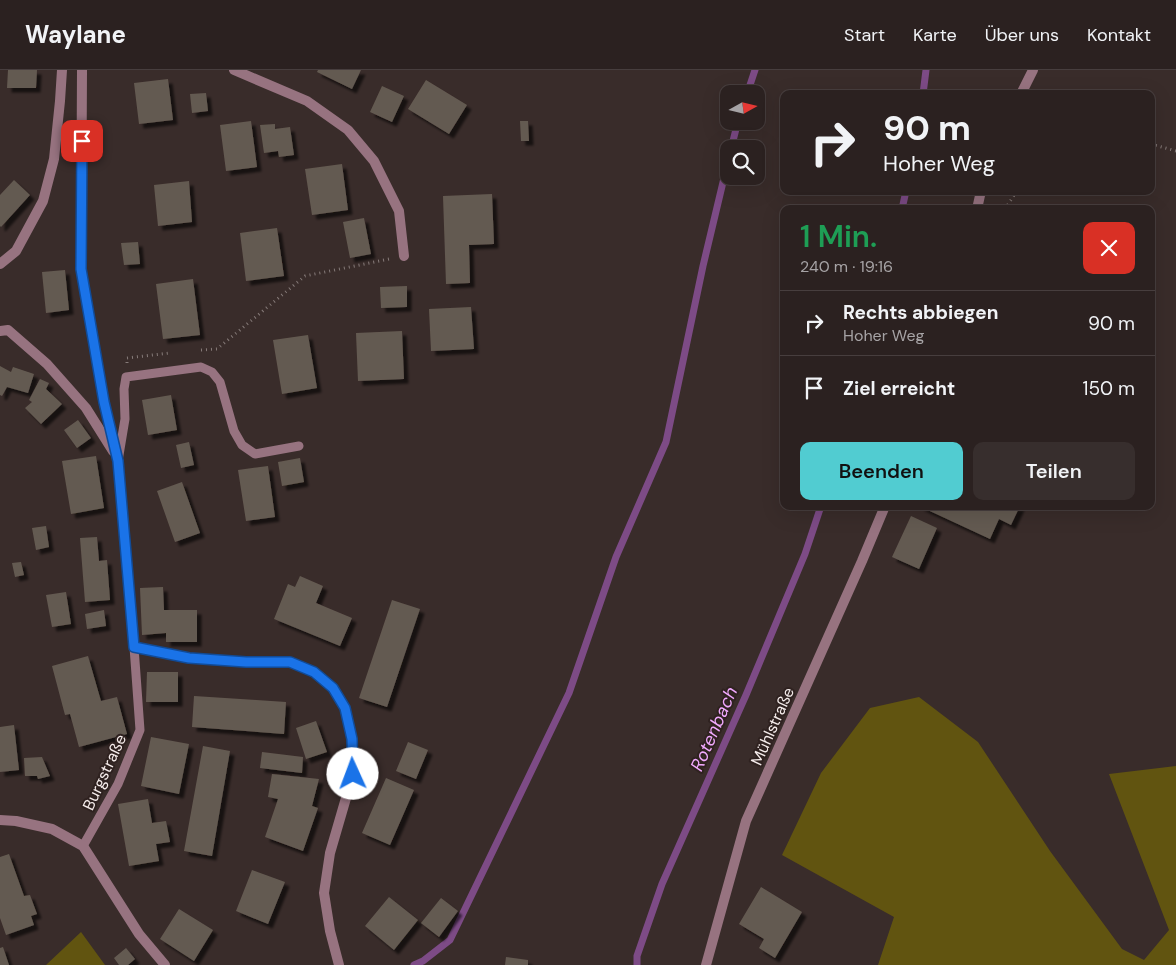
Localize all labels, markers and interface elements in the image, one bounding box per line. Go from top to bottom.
text: Waylane [25,19,126,50]
text: Start [844,23,885,47]
text: Karte [913,23,957,47]
text: Über uns [985,23,1059,47]
text: Kontakt [1087,23,1151,47]
north arrow [720,85,765,130]
map controls [720,85,765,185]
text: 90 m [883,105,971,151]
icon: right [800,110,865,175]
pin [61,120,103,162]
icon: arrive [68,127,96,155]
button: search [720,140,765,185]
text: Hoher Weg [883,149,995,178]
text: 1 Min. [800,217,877,256]
button: close [1083,222,1135,274]
text: 240 m · 19:16 [800,256,893,277]
text: Rechts abbiegen [843,300,998,325]
icon: right [800,309,828,337]
text: 90 m [1088,311,1135,336]
text: Hoher Weg [843,325,925,346]
icon: arrive [800,374,828,402]
text: Ziel erreicht [843,376,955,401]
text: 150 m [1083,376,1135,401]
button: Beenden [800,442,963,500]
button: Teilen [973,442,1135,500]
water label: Rotenbach [685,683,743,775]
street label: Mühlstraße [746,684,799,769]
street label: Burgstraße [78,731,131,814]
position arrow [326,747,378,799]

